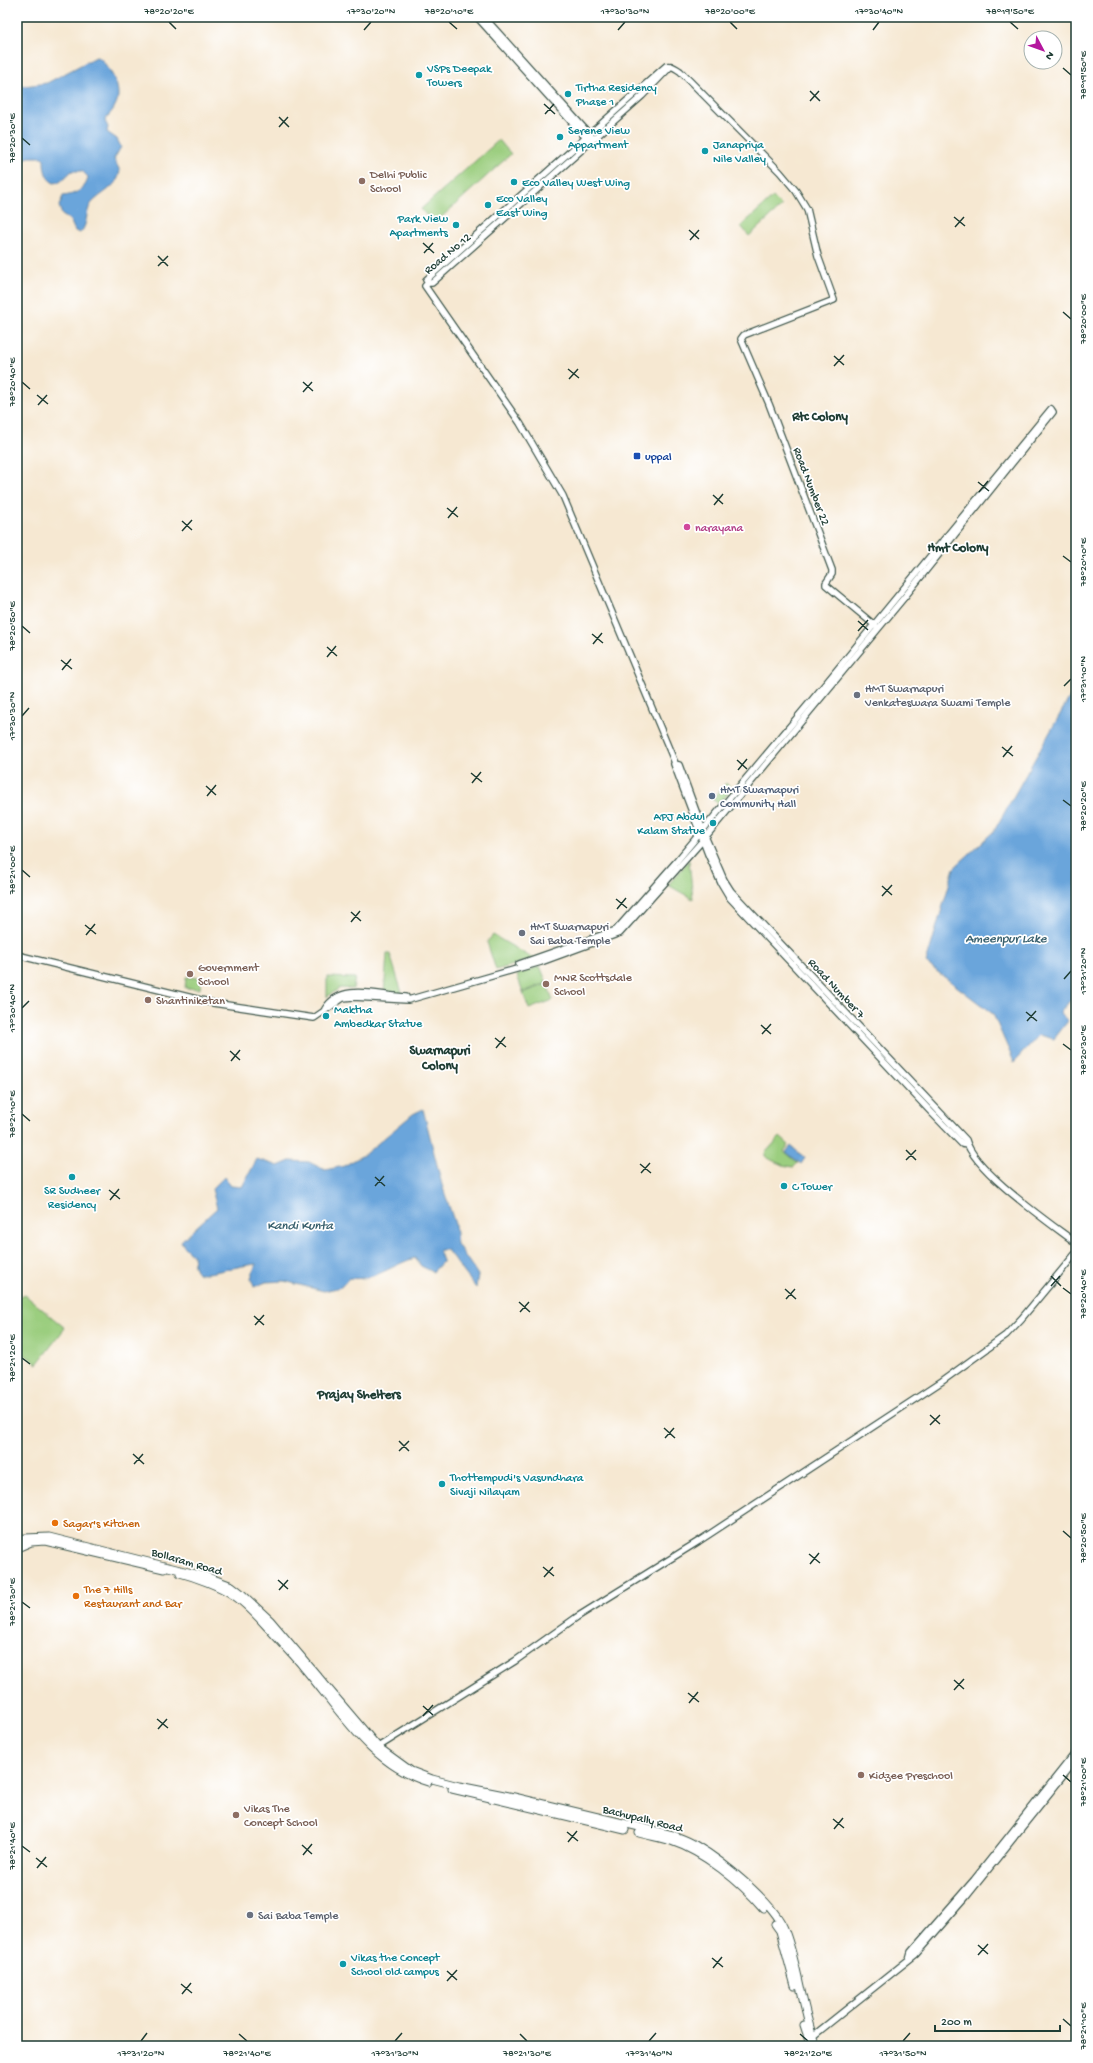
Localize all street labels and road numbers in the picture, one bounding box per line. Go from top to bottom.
street label: Road No 12 [422,231,475,278]
street label: Road Number 22 [789,446,831,528]
street label: Road Number 7 [804,956,867,1023]
street label: Bollaram Road [149,1546,224,1580]
street label: Bachupally Road [600,1803,685,1837]

